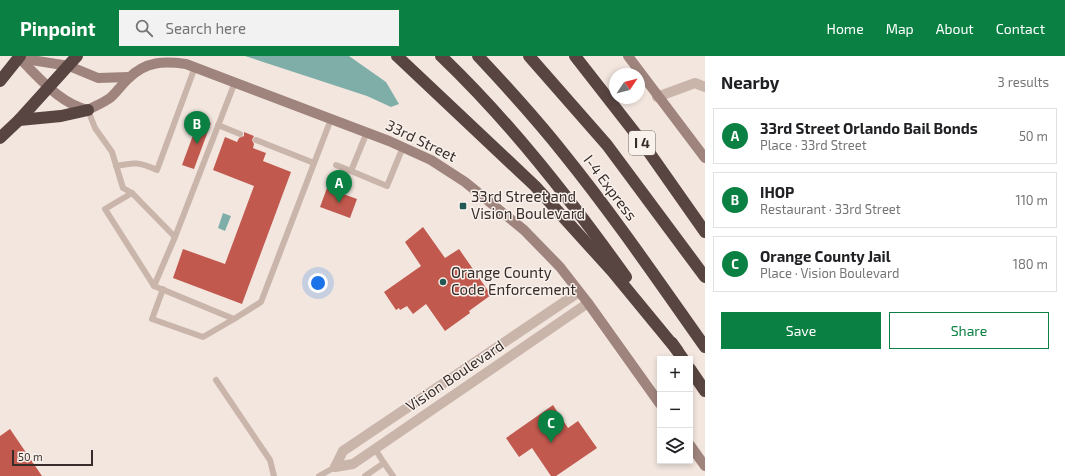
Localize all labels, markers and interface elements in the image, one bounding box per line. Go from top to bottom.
search box [119,10,399,46]
text: Pinpoint [20,17,95,40]
icon: search [133,17,155,39]
text: Search here [165,19,246,37]
text: Home [827,20,864,37]
text: Map [886,20,914,37]
text: About [936,20,974,37]
text: Contact [996,20,1045,37]
north arrow [609,68,645,104]
text: Nearby [721,72,779,92]
text: 3 results [998,74,1049,90]
pin: B [184,111,210,144]
street label: 33rd Street [383,115,460,165]
text: 33rd Street Orlando Bail Bonds [760,119,978,137]
text: A [731,128,739,144]
text: 50 m [1019,128,1048,144]
road number: I 4 [629,131,655,155]
text: Place · 33rd Street [760,137,867,153]
street label: I-4 Express [580,151,641,224]
pin: A [326,170,352,203]
text: IHOP [760,183,794,201]
place label: 33rd Street and Vision Boulevard [471,187,585,222]
text: B [731,192,739,208]
text: 110 m [1016,192,1048,208]
marker: 33rd Street and Vision Boulevard [458,201,468,211]
text: Restaurant · 33rd Street [760,201,901,217]
text: Orange County Jail [760,247,891,265]
text: C [731,256,739,272]
text: 180 m [1013,256,1048,272]
place label: Orange County Code Enforcement [451,263,576,298]
text: Place · Vision Boulevard [760,265,899,281]
your location [308,273,328,293]
marker: Orange County Code Enforcement [438,277,448,287]
button: Save [721,312,881,349]
button: Share [889,312,1049,349]
street label: Vision Boulevard [402,336,507,415]
map controls [657,356,693,464]
button: + [657,356,693,392]
button: − [657,392,693,428]
pin: C [538,410,564,443]
button: layers [657,428,693,464]
scale bar [12,448,93,467]
text: 50 m [18,450,43,463]

